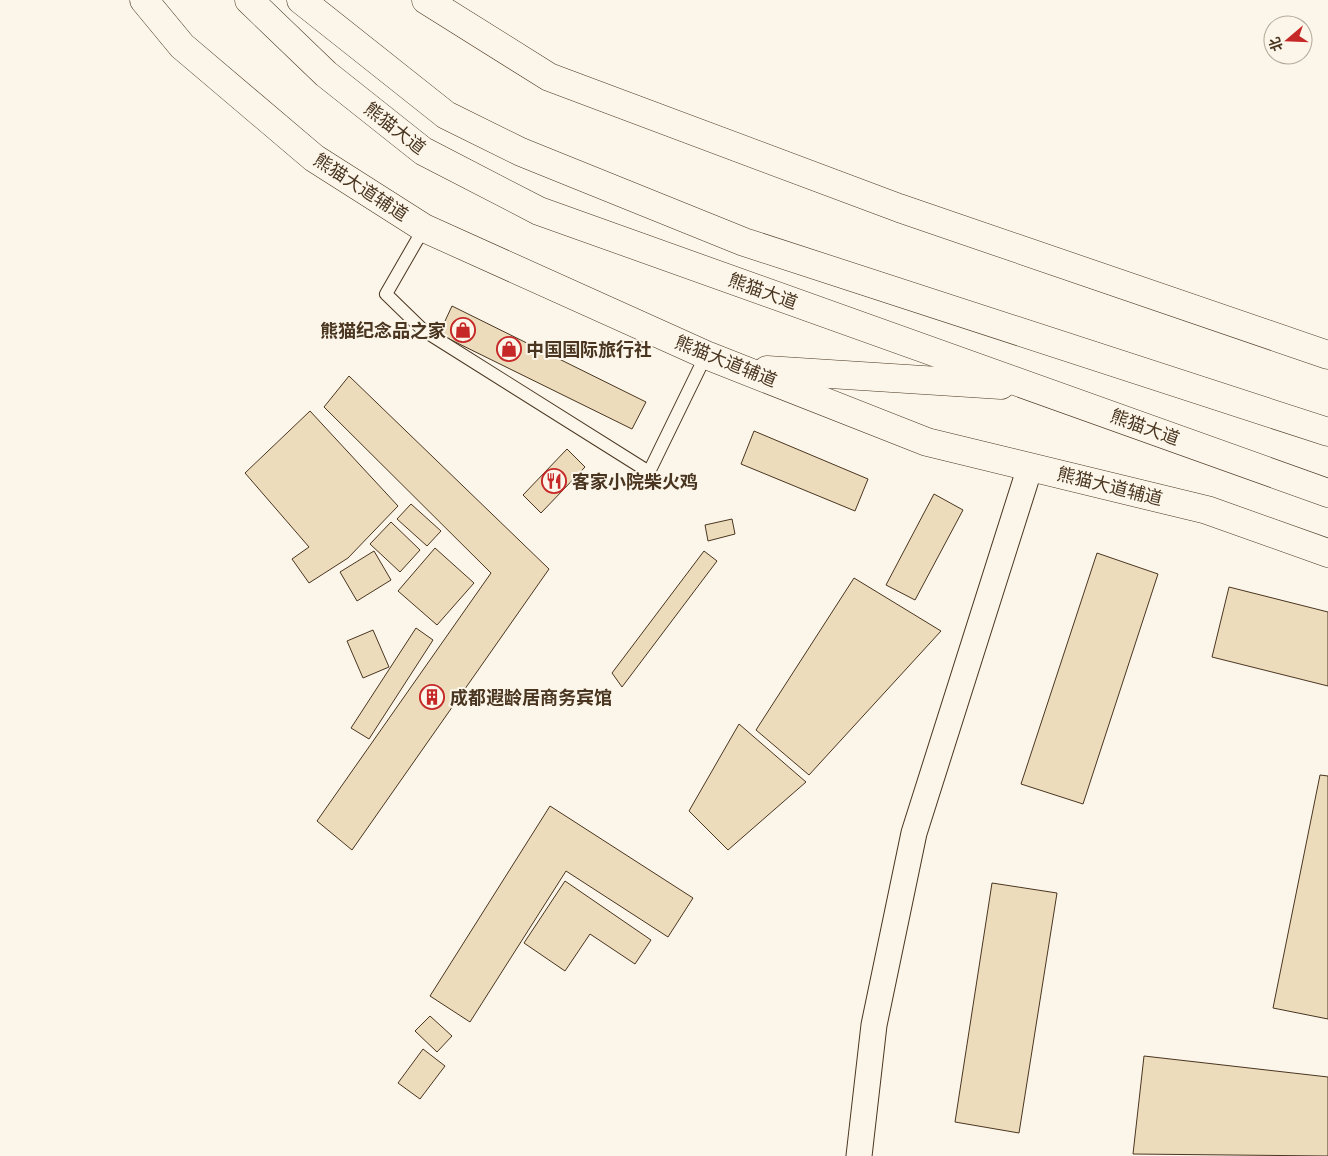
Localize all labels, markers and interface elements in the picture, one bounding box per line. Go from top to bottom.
north arrow [1263,15,1313,65]
text: 北 [1265,35,1286,54]
street label: 熊猫大道 [359,96,431,160]
street label: 熊猫大道辅道 [309,147,413,227]
street label: 熊猫大道 [725,267,801,315]
shop icon: 熊猫纪念品之家 [450,317,476,343]
place label: 熊猫纪念品之家 [320,318,446,343]
street label: 熊猫大道辅道 [671,329,781,393]
shop icon: 中国国际旅行社 [496,336,522,362]
place label: 中国国际旅行社 [526,337,652,362]
street label: 熊猫大道 [1107,403,1183,451]
street label: 熊猫大道辅道 [1055,461,1165,511]
restaurant icon: 客家小院柴火鸡 [541,468,567,494]
place label: 客家小院柴火鸡 [572,469,698,494]
building icon: 成都遐龄居商务宾馆 [419,684,445,710]
place label: 成都遐龄居商务宾馆 [450,685,612,710]

